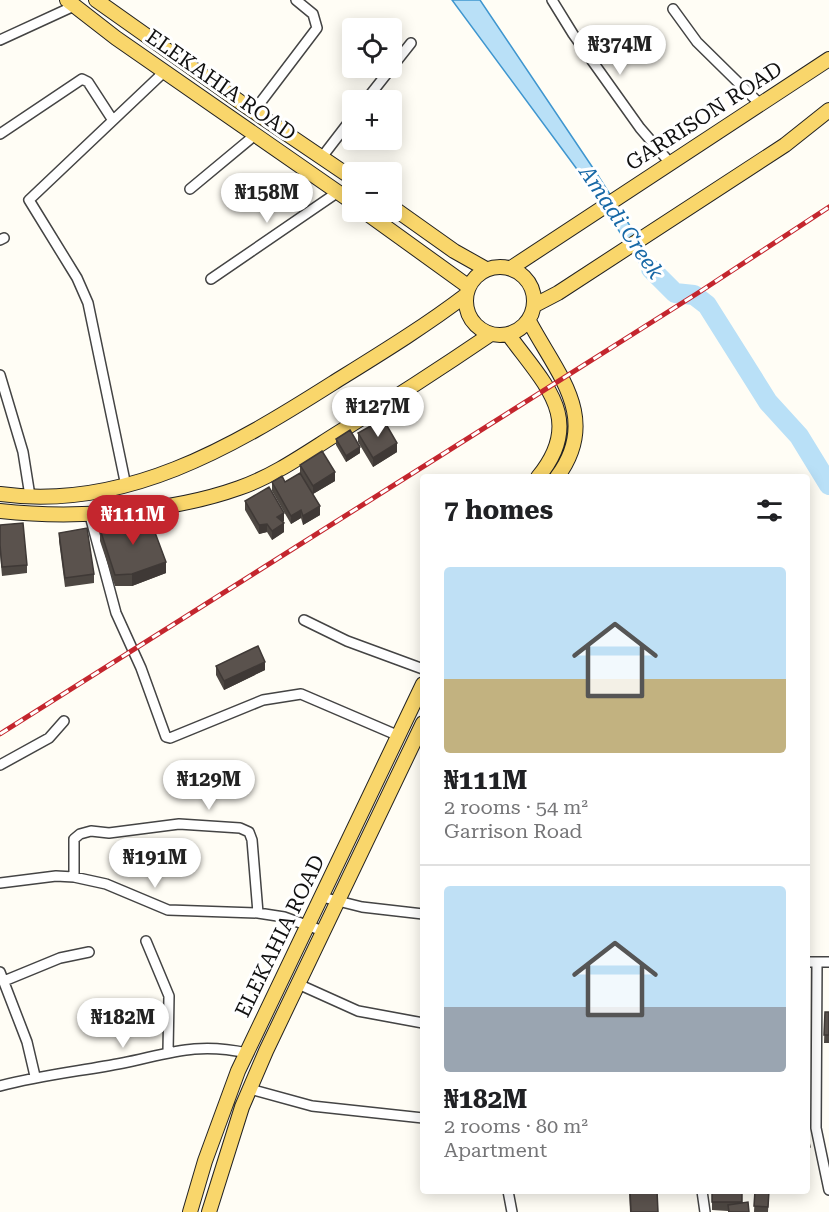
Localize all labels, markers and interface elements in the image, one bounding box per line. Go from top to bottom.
map controls [342,18,402,222]
button: locate [342,18,402,78]
street label: ELEKAHIA ROAD [141,24,301,146]
pin: ₦374M [578,25,662,76]
text: ₦374M [588,32,652,56]
street label: GARRISON ROAD [621,57,787,175]
button: + [342,90,402,150]
water label: Amadi Creek [573,159,669,284]
button: − [342,162,402,222]
pin: ₦158M [225,173,309,224]
text: ₦158M [235,180,299,204]
pin: ₦127M [336,387,420,438]
text: ₦127M [346,394,410,418]
icon: filters [753,494,786,527]
pin: ₦111M [91,495,175,546]
text: 7 homes [444,495,553,525]
text: ₦111M [101,502,165,526]
icon: home [561,606,669,714]
pin: ₦129M [167,760,251,811]
text: ₦111M [444,765,527,795]
text: ₦129M [177,767,241,791]
text: 2 rooms · 54 m² [444,795,588,819]
text: Garrison Road [444,819,582,843]
pin: ₦191M [113,838,197,889]
text: ₦191M [123,845,187,869]
street label: ELEKAHIA ROAD [230,851,330,1021]
icon: home [561,925,669,1033]
pin: ₦182M [81,998,165,1049]
text: ₦182M [91,1005,155,1029]
text: ₦182M [444,1084,527,1114]
text: 2 rooms · 80 m² [444,1114,588,1138]
text: Apartment [444,1138,547,1162]

